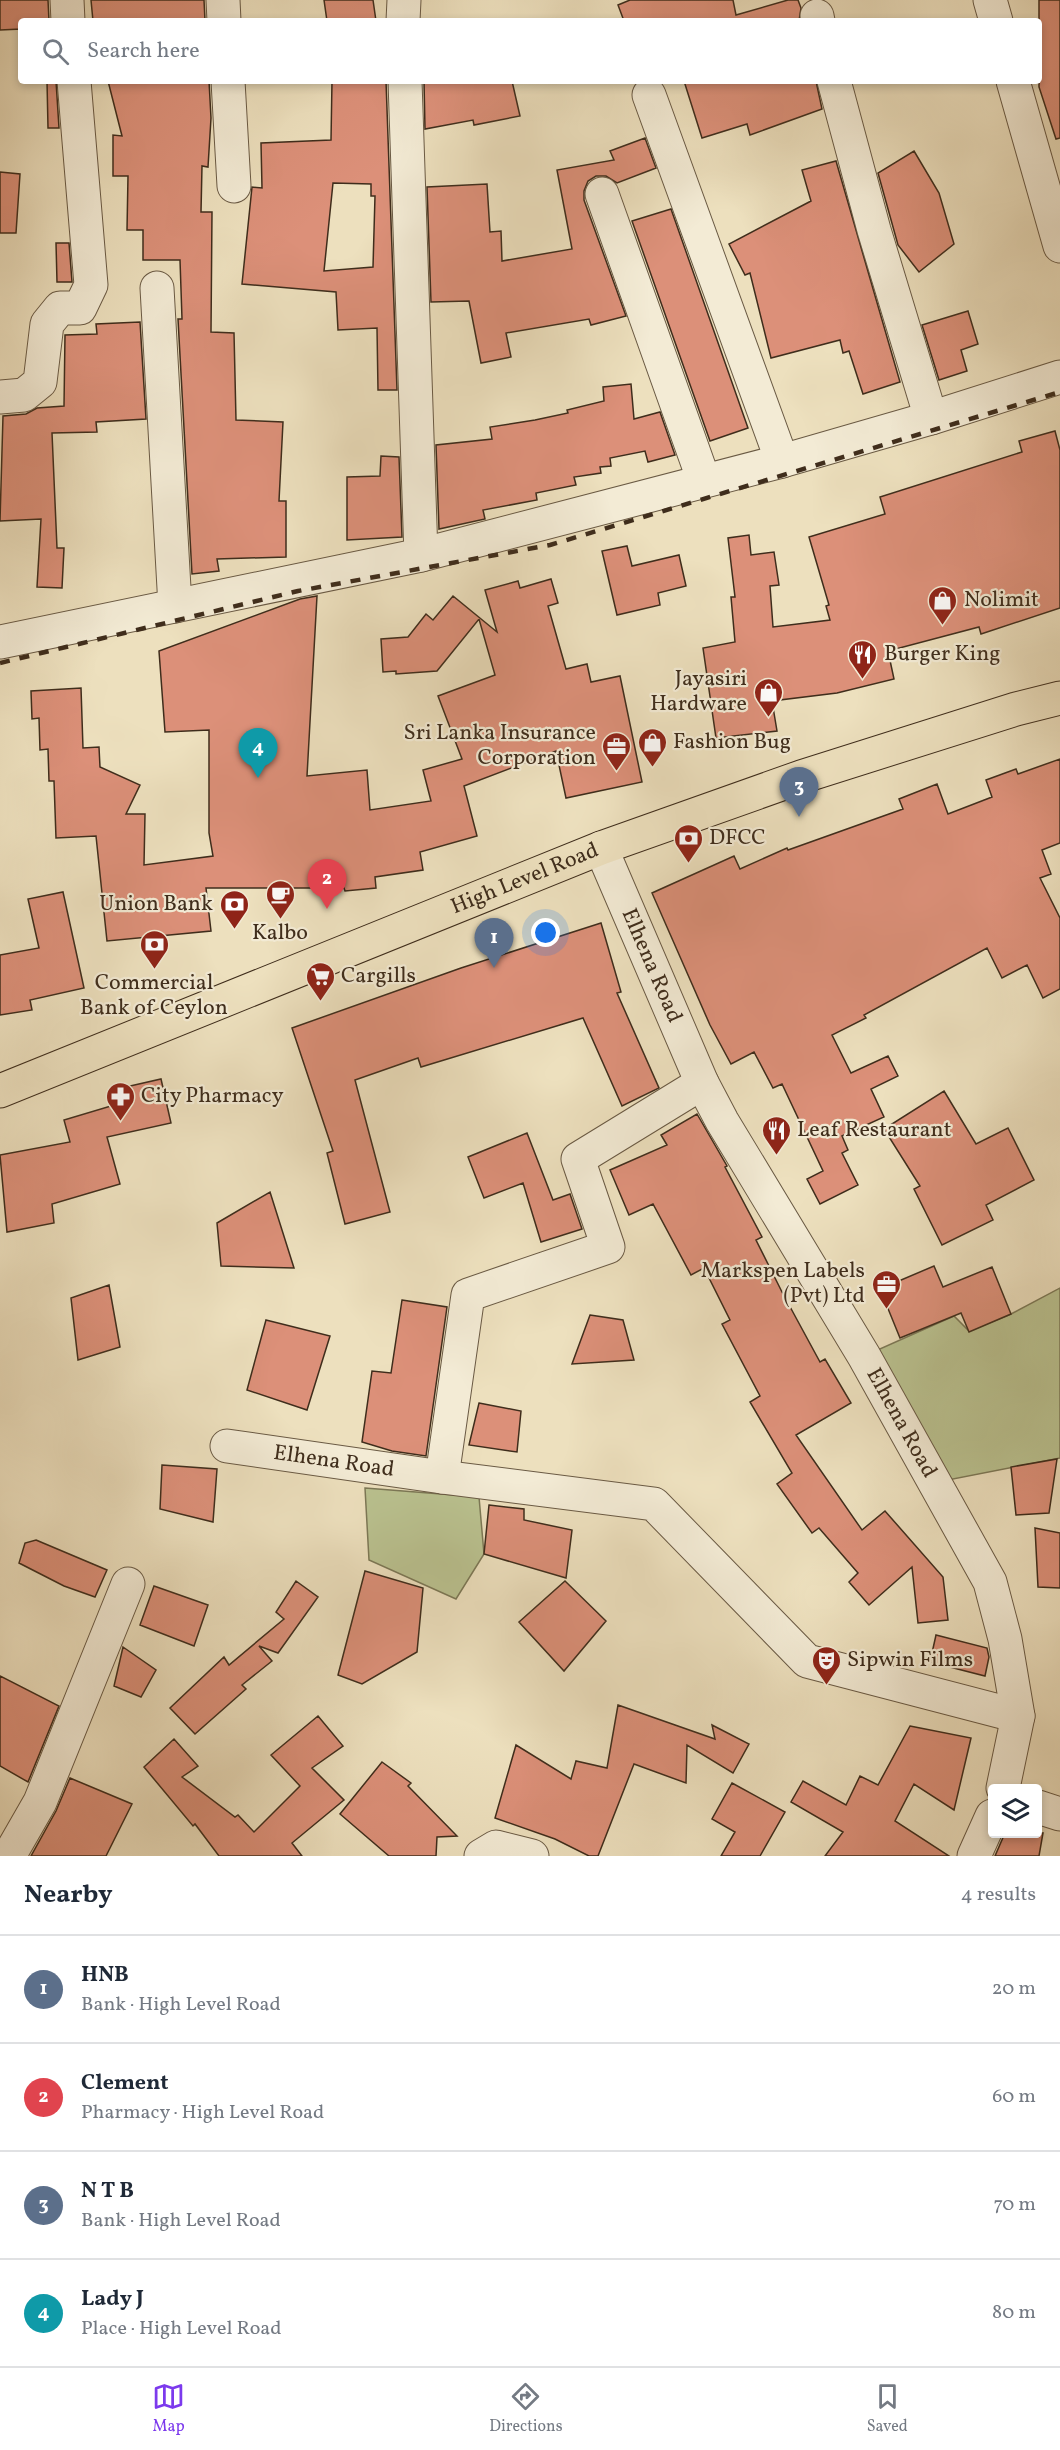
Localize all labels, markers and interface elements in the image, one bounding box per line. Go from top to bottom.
search box [18,18,1042,84]
icon: search [39,35,72,68]
text: Search here [87,36,200,67]
shop icon: Nolimit [927,584,959,626]
place label: Nolimit [964,585,1039,616]
restaurant icon: Burger King [847,638,879,680]
place label: Burger King [884,639,1001,670]
place label: Jayasiri Hardware [650,664,747,720]
shop icon: Jayasiri Hardware [752,676,784,718]
place label: Sri Lanka Insurance Corporation [404,718,596,774]
shop icon: Fashion Bug [636,726,668,768]
place label: Fashion Bug [673,727,791,758]
pin: 4 [238,728,278,778]
office icon: Sri Lanka Insurance Corporation [601,730,633,772]
pin: 3 [780,768,818,817]
bank icon: DFCC [672,822,704,864]
place label: DFCC [709,823,766,854]
street label: High Level Road [446,835,603,923]
pin: 2 [308,860,346,909]
cafe icon: Kalbo [264,878,296,920]
bank icon: Union Bank [218,888,250,930]
place label: Union Bank [99,889,213,920]
street label: Elhena Road [613,904,690,1028]
place label: Kalbo [252,918,308,949]
pin: 1 [474,918,514,968]
your location [531,918,560,947]
bank icon: Commercial Bank of Ceylon [138,928,170,970]
supermarket icon: Cargills [304,960,336,1002]
place label: Cargills [341,961,416,992]
place label: Commercial Bank of Ceylon [80,968,228,1024]
pharmacy icon: City Pharmacy [104,1080,136,1122]
place label: City Pharmacy [141,1081,284,1112]
restaurant icon: Leaf Restaurant [760,1114,792,1156]
place label: Leaf Restaurant [797,1115,952,1146]
place label: Markspen Labels (Pvt) Ltd [701,1256,865,1312]
office icon: Markspen Labels (Pvt) Ltd [870,1268,902,1310]
street label: Elhena Road [858,1362,944,1484]
street label: Elhena Road [272,1437,396,1485]
theatre icon: Sipwin Films [810,1644,842,1686]
place label: Sipwin Films [847,1645,973,1676]
map controls [988,1784,1042,1838]
button: layers [988,1784,1042,1838]
text: Nearby [24,1877,113,1913]
text: 4 results [961,1881,1036,1909]
text: HNB [81,1960,129,1991]
text: 1 [39,1975,48,2003]
text: 20 m [992,1975,1036,2003]
text: Bank · High Level Road [81,1991,281,2019]
text: Clement [81,2068,169,2099]
text: 2 [38,2083,49,2111]
text: 60 m [992,2083,1036,2111]
text: Pharmacy · High Level Road [81,2099,324,2127]
text: N T B [81,2176,134,2207]
text: 3 [38,2191,49,2219]
text: 70 m [993,2191,1036,2219]
text: Bank · High Level Road [81,2207,281,2235]
text: Lady J [81,2284,144,2315]
text: 4 [37,2299,50,2327]
text: 80 m [992,2299,1036,2327]
text: Place · High Level Road [81,2315,282,2343]
tab: Map [152,2380,185,2438]
tab: Directions [489,2380,563,2438]
tab: Saved [867,2380,908,2438]

